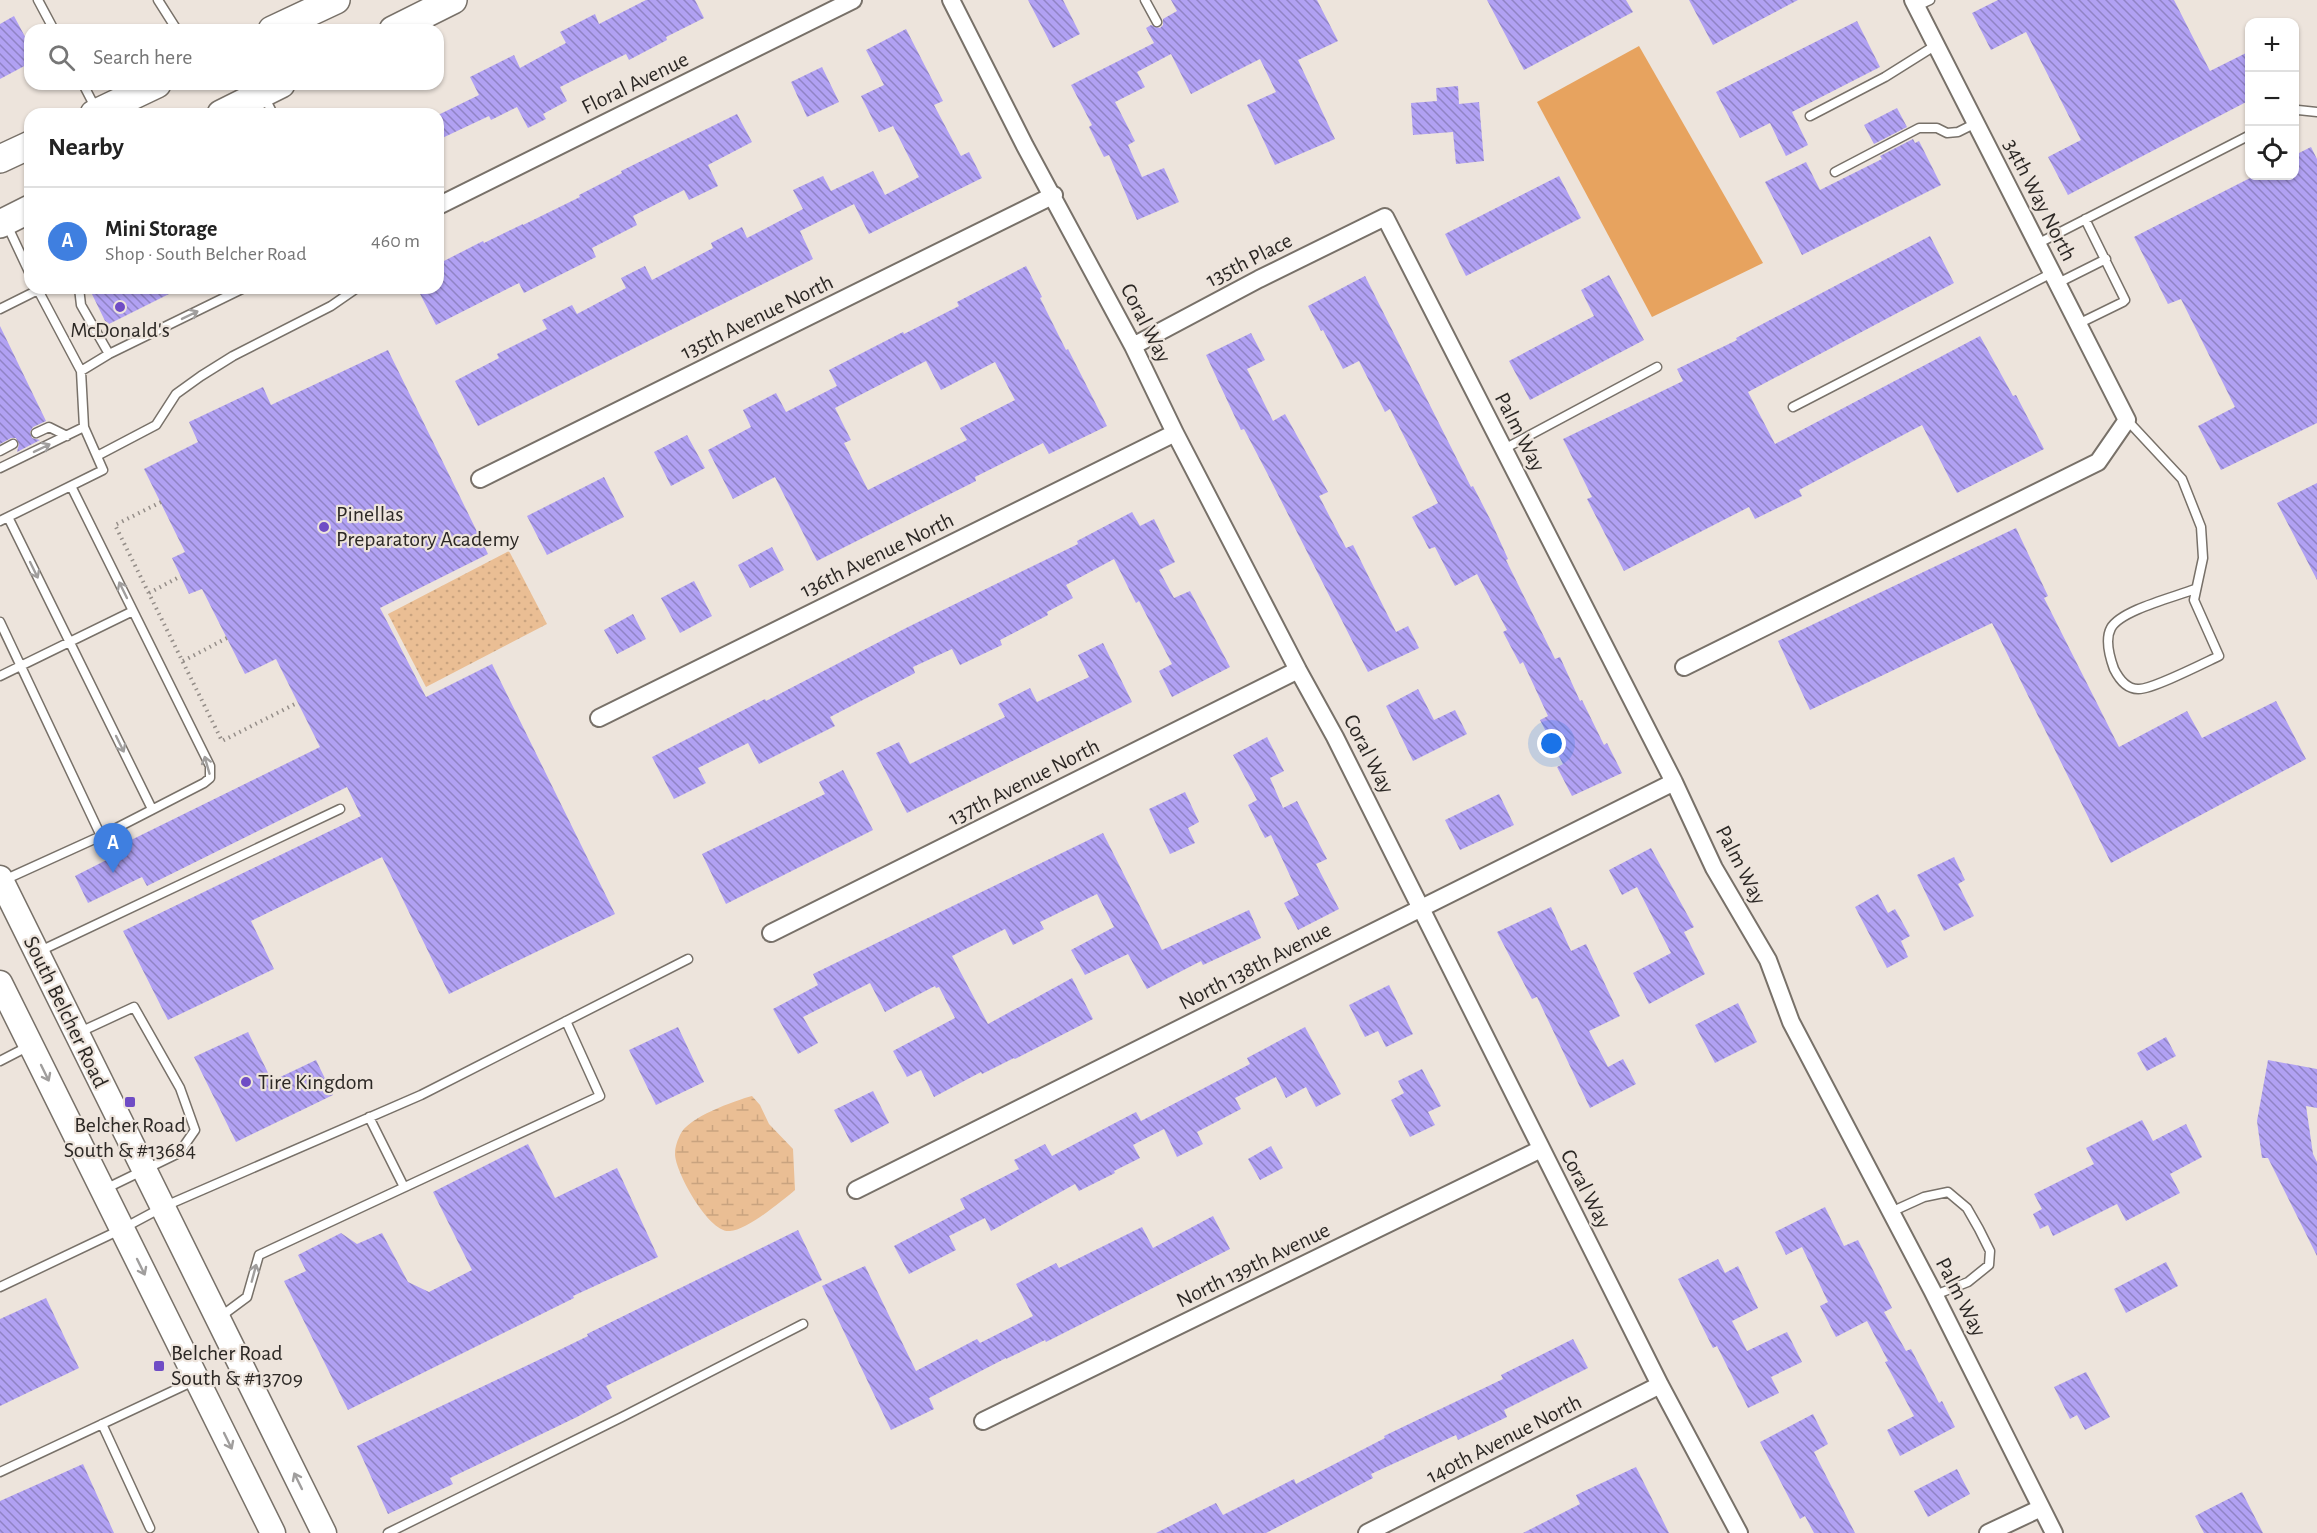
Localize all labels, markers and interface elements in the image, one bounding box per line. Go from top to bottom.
map controls [2245,18,2299,180]
button: + [2245,18,2299,72]
search box [24,24,444,90]
icon: search [45,41,78,74]
text: Search here [93,46,192,68]
street label: Floral Avenue [578,48,692,118]
button: − [2245,72,2299,126]
button: locate [2245,126,2299,180]
text: Nearby [48,134,124,160]
street label: 34th Way North [2000,135,2080,265]
text: Mini Storage [105,218,217,240]
street label: 135th Place [1202,229,1296,291]
text: A [62,231,74,251]
text: 460 m [371,231,420,251]
text: Shop · South Belcher Road [105,244,307,264]
street label: 135th Avenue North [677,271,837,363]
street label: Coral Way [1117,280,1175,367]
marker: McDonald's [113,300,127,314]
one-way arrow [180,308,198,320]
place label: McDonald's [70,319,170,341]
street label: Palm Way [1491,389,1549,476]
one-way arrow [33,441,51,453]
place label: Pinellas Preparatory Academy [336,503,520,550]
street label: 136th Avenue North [797,508,957,602]
marker: Pinellas Preparatory Academy [317,520,331,534]
one-way arrow [29,560,40,578]
one-way arrow [116,581,128,599]
street label: Coral Way [1340,711,1398,798]
your location [1537,729,1566,758]
street label: 137th Avenue North [945,734,1103,830]
one-way arrow [115,735,127,753]
one-way arrow [201,756,213,775]
street label: Palm Way [1712,822,1770,909]
pin: A [94,824,132,873]
street label: North 138th Avenue [1175,918,1335,1014]
street label: South Belcher Road [20,933,112,1091]
one-way arrow [39,1064,51,1082]
place label: Tire Kingdom [258,1071,374,1093]
marker: Tire Kingdom [239,1075,253,1089]
marker: Belcher Road South & #13684 [123,1095,137,1109]
place label: Belcher Road South & #13684 [64,1114,196,1161]
street label: Coral Way [1557,1146,1615,1233]
street label: North 139th Avenue [1173,1218,1333,1312]
street label: Palm Way [1932,1254,1990,1341]
one-way arrow [135,1257,147,1275]
one-way arrow [249,1264,260,1283]
place label: Belcher Road South & #13709 [171,1342,303,1389]
marker: Belcher Road South & #13709 [152,1359,166,1373]
street label: 140th Avenue North [1423,1391,1585,1487]
one-way arrow [222,1432,234,1450]
one-way arrow [291,1472,303,1490]

